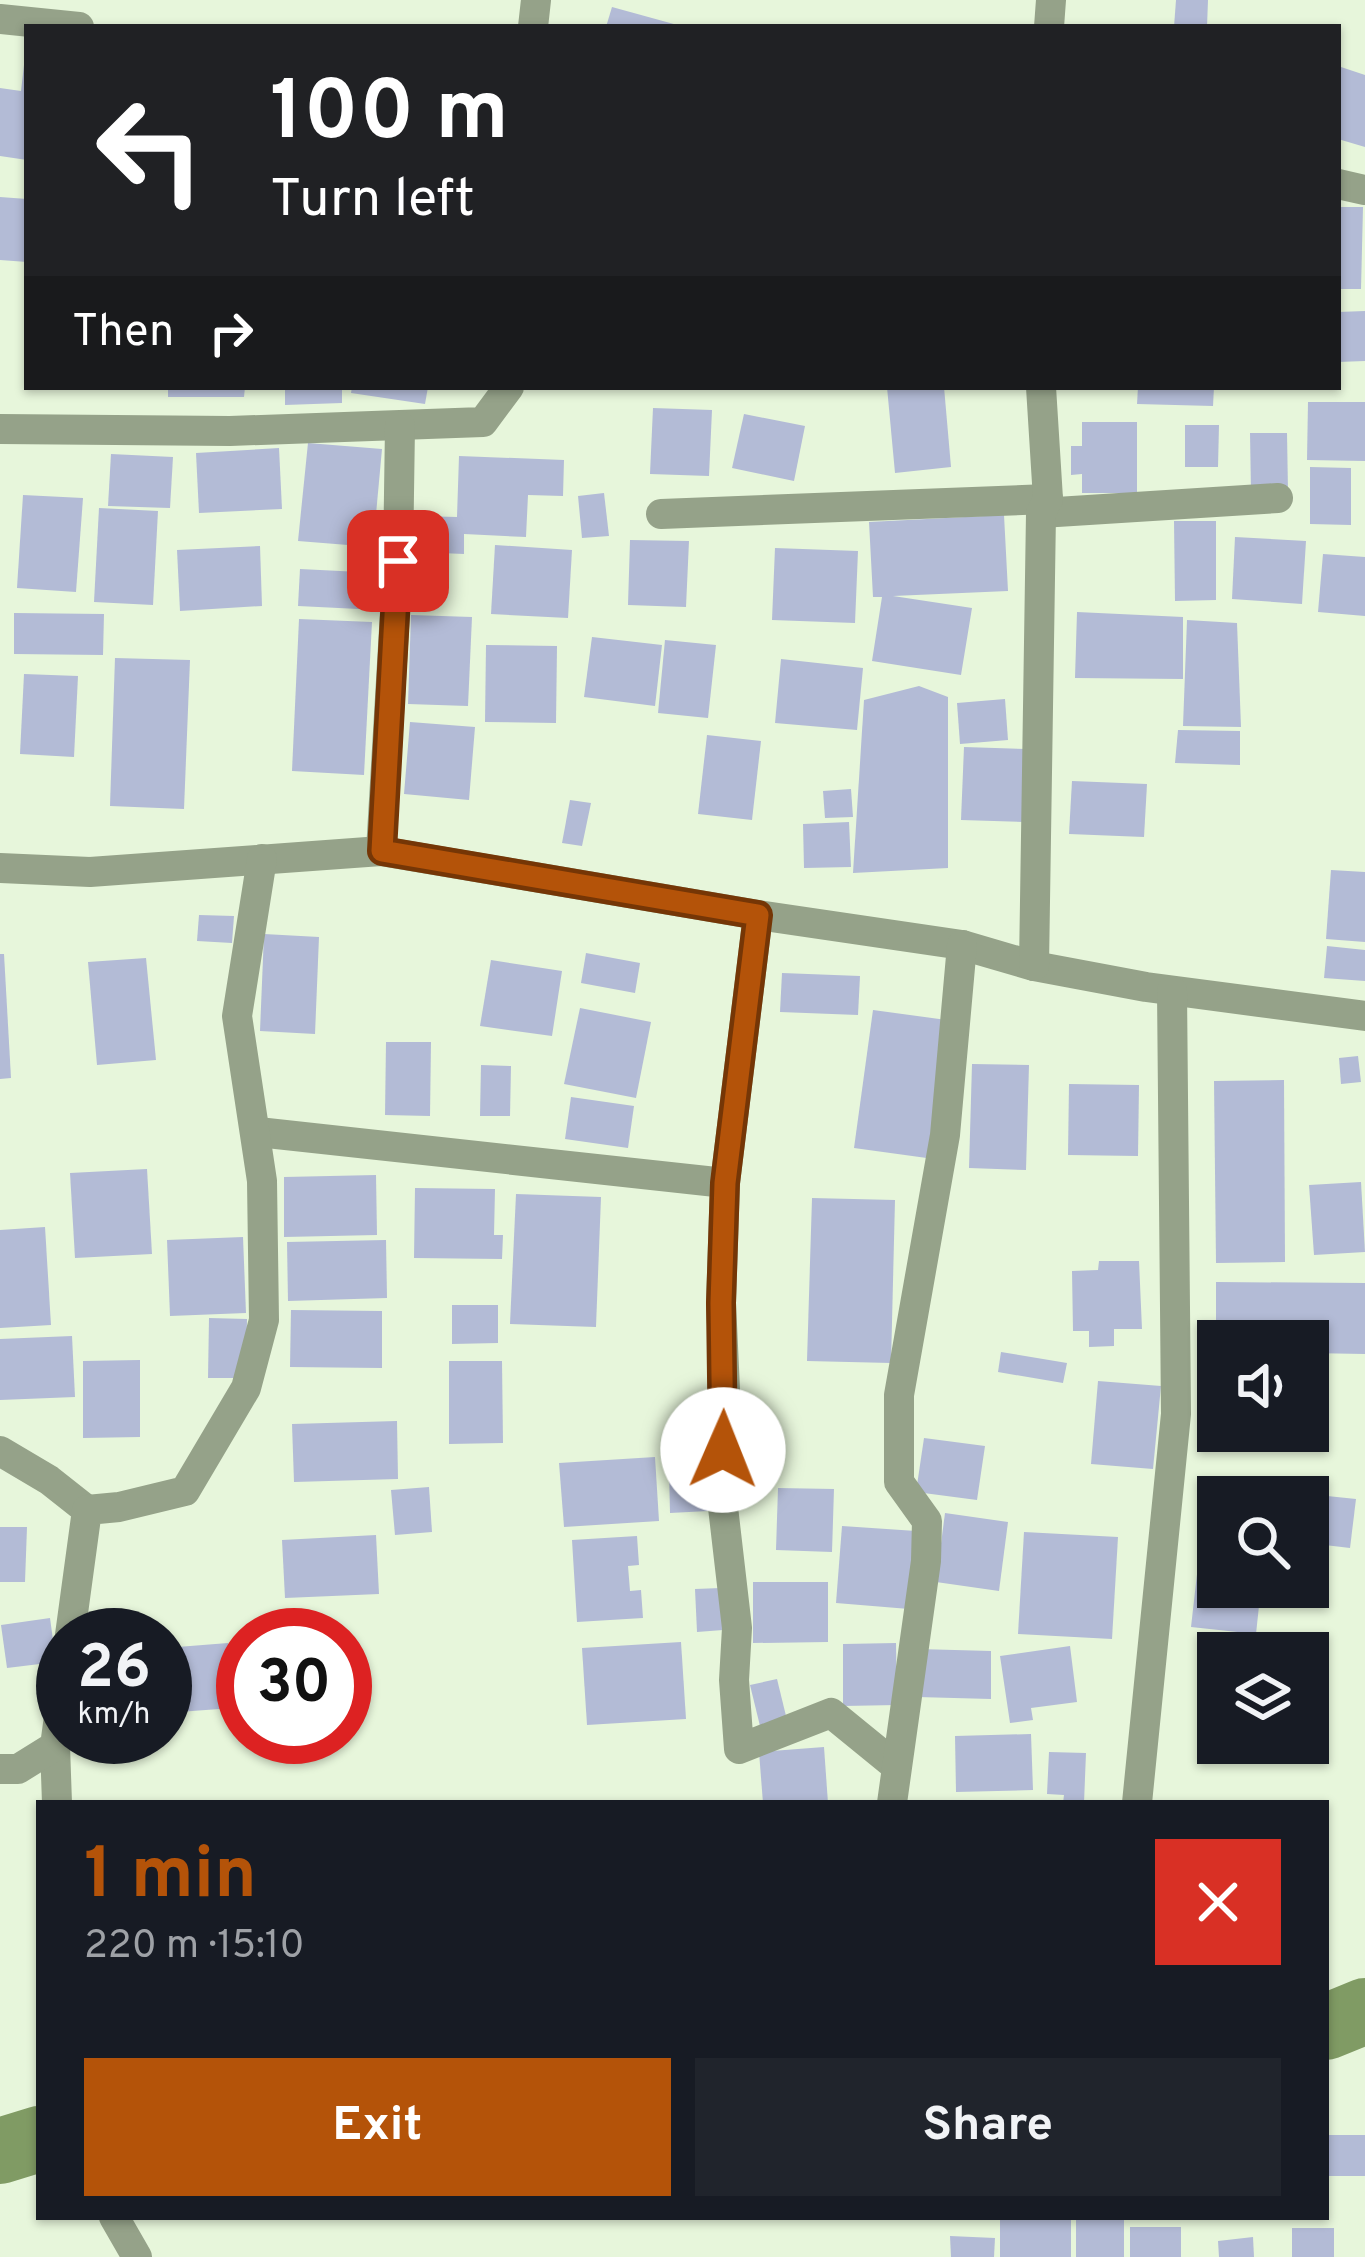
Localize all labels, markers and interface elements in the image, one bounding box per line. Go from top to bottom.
text: 100 m [270,63,509,169]
icon: left [72,72,228,228]
text: Turn left [270,167,475,236]
icon: right [198,300,264,366]
text: Then [72,305,174,362]
pin [347,510,449,612]
icon: arrive [365,528,431,594]
map controls [1197,1320,1329,1764]
button: sound [1197,1320,1329,1452]
position arrow [660,1387,786,1513]
button: search [1197,1476,1329,1608]
speed limit sign: 30 [216,1608,372,1764]
button: layers [1197,1632,1329,1764]
text: 26 [77,1633,151,1709]
text: km/h [78,1697,150,1734]
text: 1 min [84,1832,257,1924]
button: close [1155,1839,1281,1965]
text: 220 m · 15:10 [84,1923,304,1972]
button: Exit [84,2058,671,2196]
button: Share [695,2058,1281,2196]

